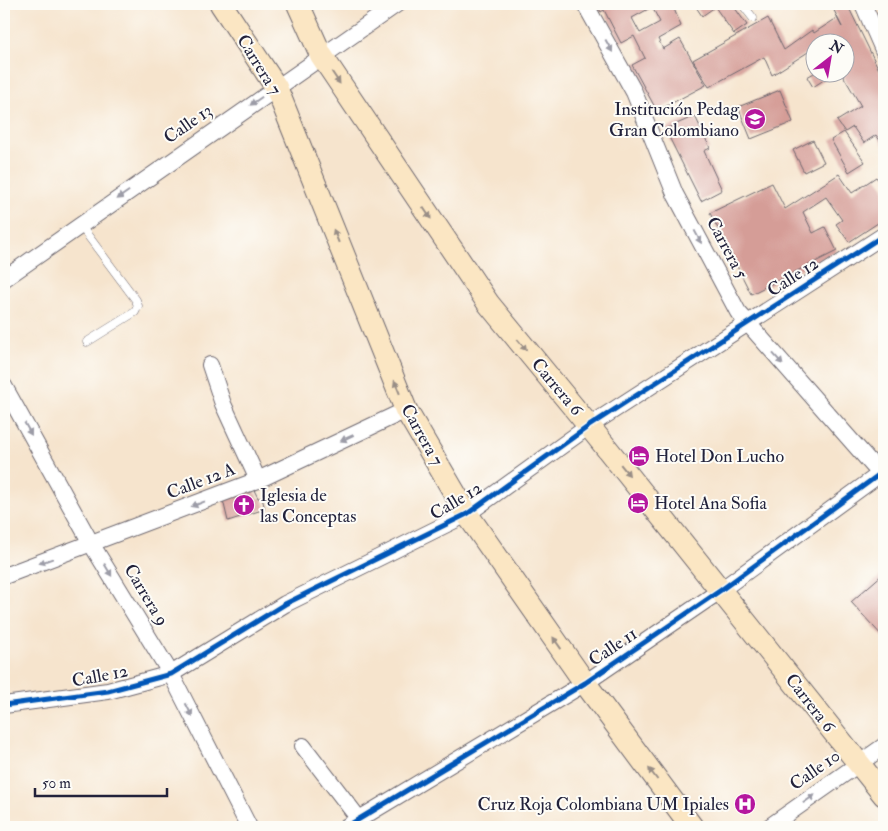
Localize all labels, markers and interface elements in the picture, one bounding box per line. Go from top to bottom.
street label: Carrera 7 [231,30,287,100]
north arrow [806,32,856,82]
text: N [826,36,847,58]
one-way arrow [605,38,613,53]
one-way arrow [331,71,341,85]
one-way arrow [249,96,263,106]
place label: Institución Pedag Gran Colombiano [609,98,740,142]
street label: Calle 13 [159,99,217,149]
school or university icon: Institución Pedag Gran Colombiano [743,107,767,131]
one-way arrow [116,190,130,200]
one-way arrow [422,206,432,220]
street label: Carrera 5 [701,213,753,283]
one-way arrow [332,229,340,243]
one-way arrow [694,230,702,245]
street label: Calle 12 [763,252,823,302]
one-way arrow [516,338,527,351]
street label: Carrera 6 [526,353,588,421]
one-way arrow [773,353,784,366]
one-way arrow [393,379,401,394]
street label: Carrera 7 [396,400,448,470]
one-way arrow [23,422,32,435]
one-way arrow [339,434,354,443]
hotel icon: Hotel Don Lucho [627,444,651,468]
place label: Hotel Don Lucho [655,445,784,468]
street label: Calle 12 A [163,457,239,505]
one-way arrow [619,464,630,477]
street label: Calle 12 [426,477,486,525]
place label: Iglesia de las Conceptas [260,484,356,528]
hotel icon: Hotel Ana Sofia [626,491,650,515]
place label: Hotel Ana Sofia [654,492,767,515]
church icon: Iglesia de las Conceptas [232,493,256,517]
one-way arrow [191,500,205,508]
one-way arrow [38,557,53,565]
street label: Carrera 9 [118,560,174,630]
one-way arrow [103,563,112,577]
street label: Calle 11 [584,622,642,672]
one-way arrow [552,636,562,650]
street label: Calle 12 [70,659,130,693]
street label: Carrera 6 [780,669,841,738]
one-way arrow [185,703,193,718]
street label: Calle 10 [785,744,845,796]
scale bar [35,766,168,798]
one-way arrow [648,767,658,781]
text: 50 m [42,774,71,793]
hospital icon: Cruz Roja Colombiana UM Ipiales [733,792,757,816]
place label: Cruz Roja Colombiana UM Ipiales [478,793,729,816]
one-way arrow [802,794,816,804]

